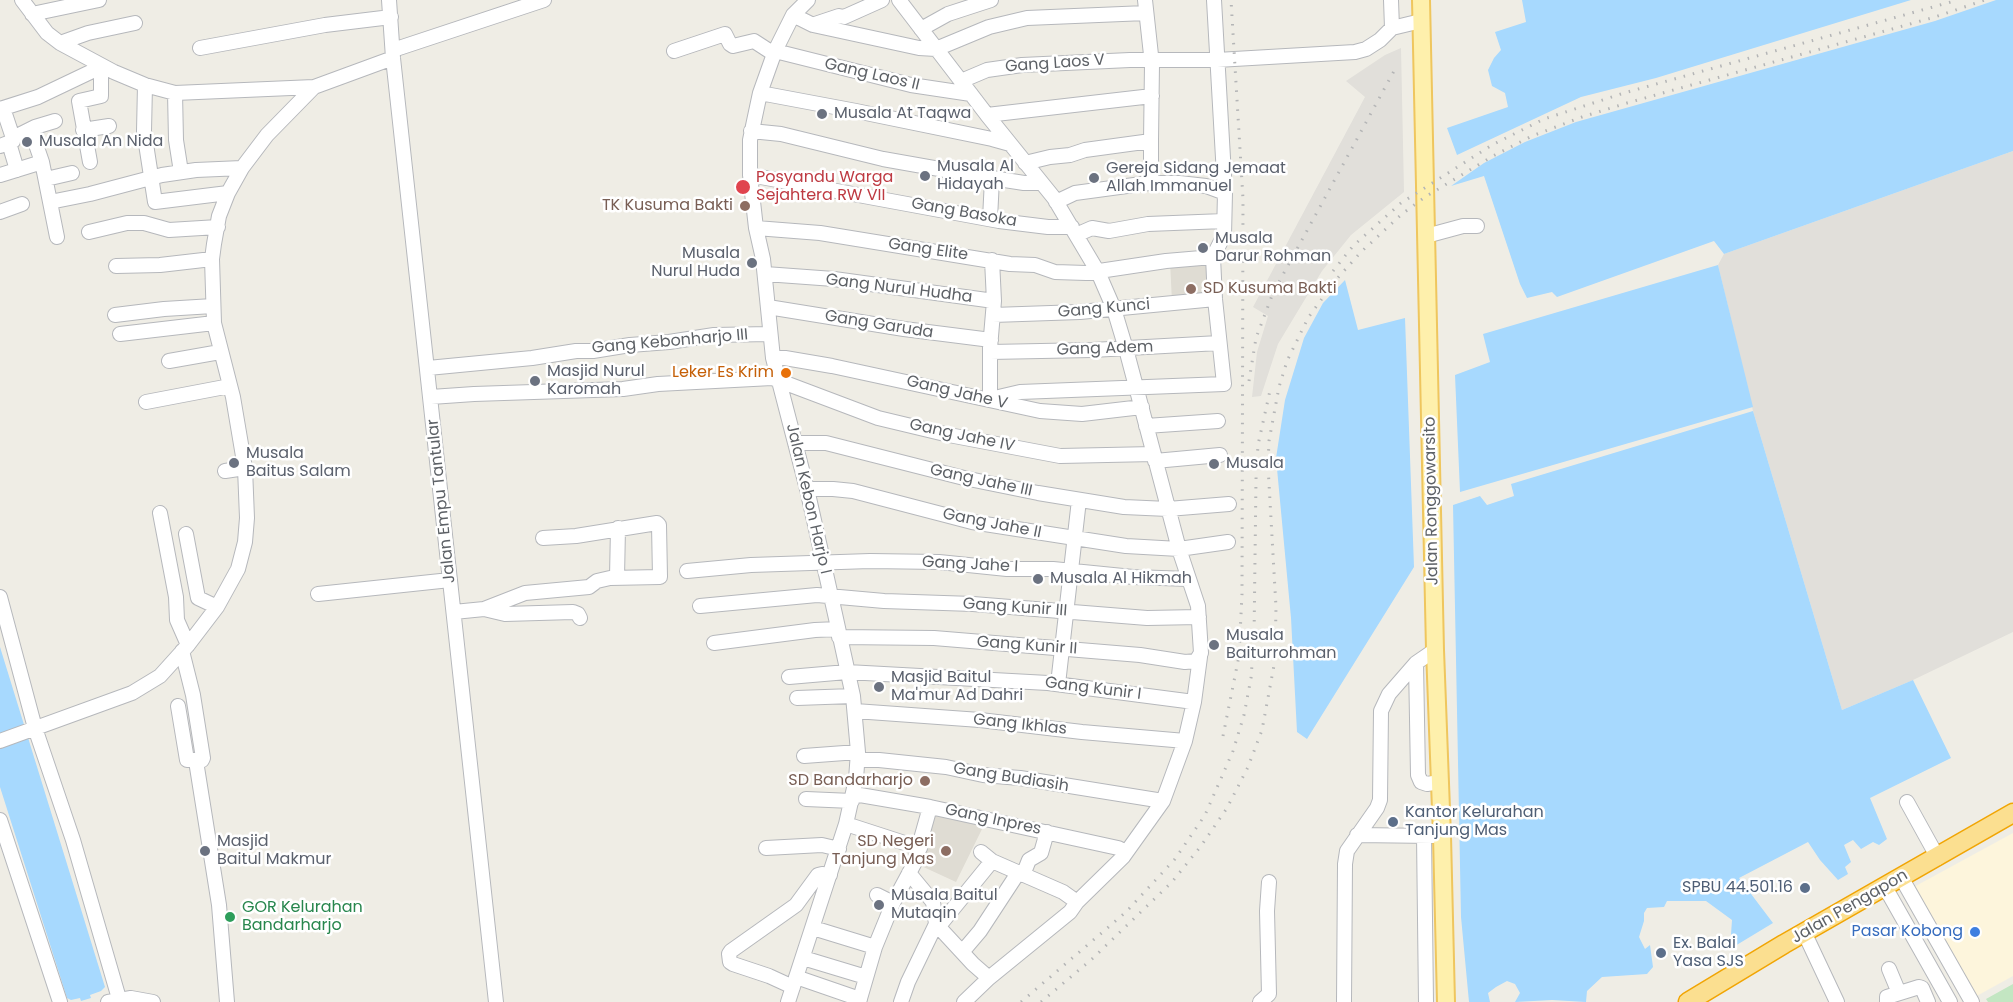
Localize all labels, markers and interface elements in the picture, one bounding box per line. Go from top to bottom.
street label: Gang Laos V [1004,51,1106,77]
street label: Gang Laos II [823,55,921,95]
place label: Musala At Taqwa [834,104,971,124]
marker: Musala At Taqwa [815,107,829,121]
place label: Musala An Nida [39,132,163,152]
marker: Musala An Nida [20,135,34,149]
place label: Musala Al Hidayah [937,157,1014,195]
place label: Gereja Sidang Jemaat Allah Immanuel [1106,159,1286,197]
place label: Posyandu Warga Sejahtera RW VII [756,168,893,206]
marker: Musala Al Hidayah [918,169,932,183]
marker: Gereja Sidang Jemaat Allah Immanuel [1087,171,1101,185]
marker: Posyandu Warga Sejahtera RW VII [734,178,752,196]
street label: Gang Basoka [910,194,1018,232]
place label: TK Kusuma Bakti [602,196,733,216]
marker: TK Kusuma Bakti [738,199,752,213]
place label: Musala Darur Rohman [1215,229,1331,267]
street label: Gang Elite [887,235,969,265]
marker: Musala Darur Rohman [1196,241,1210,255]
place label: Musala Nurul Huda [651,244,740,282]
marker: Musala Nurul Huda [745,256,759,270]
street label: Gang Nurul Hudha [825,270,973,308]
place label: SD Kusuma Bakti [1203,279,1337,299]
marker: SD Kusuma Bakti [1184,282,1198,296]
street label: Gang Kunci [1057,295,1151,323]
street label: Gang Garuda [823,307,935,343]
street label: Gang Kebonharjo III [591,326,749,358]
street label: Gang Adem [1056,338,1154,360]
place label: Masjid Nurul Karomah [547,362,645,400]
place label: Leker Es Krim [672,363,774,383]
marker: Leker Es Krim [779,366,793,380]
street label: Gang Jahe V [905,372,1009,414]
marker: Masjid Nurul Karomah [528,374,542,388]
street label: Gang Jahe IV [908,415,1016,457]
street label: Jalan Ronggowarsito [1421,416,1443,586]
street label: Jalan Empu Tantular [424,418,460,584]
street label: Jalan Kebon Harjo I [781,422,835,576]
place label: Musala Baitus Salam [246,444,351,482]
place label: Musala [1226,454,1284,474]
marker: Musala Baitus Salam [227,456,241,470]
marker: Musala [1207,457,1221,471]
street label: Gang Jahe III [928,461,1034,501]
street label: Gang Jahe II [941,505,1043,543]
street label: Gang Jahe I [921,553,1019,577]
place label: Musala Al Hikmah [1050,569,1192,589]
marker: Musala Al Hikmah [1031,572,1045,586]
street label: Gang Kunir III [962,595,1068,621]
place label: Musala Baiturrohman [1226,626,1337,664]
street label: Gang Kunir II [976,633,1078,659]
marker: Musala Baiturrohman [1207,638,1221,652]
place label: Masjid Baitul Ma'mur Ad Dahri [891,668,1023,706]
street label: Gang Kunir I [1044,674,1142,704]
marker: Masjid Baitul Ma'mur Ad Dahri [872,680,886,694]
street label: Gang Ikhlas [972,711,1068,739]
street label: Gang Budiasih [952,759,1070,797]
place label: SD Bandarharjo [788,771,913,791]
marker: SD Bandarharjo [918,774,932,788]
street label: Gang Inpres [943,800,1043,840]
place label: Kantor Kelurahan Tanjung Mas [1405,803,1544,841]
marker: Kantor Kelurahan Tanjung Mas [1386,815,1400,829]
place label: Masjid Baitul Makmur [217,832,331,870]
place label: SD Negeri Tanjung Mas [832,832,934,870]
marker: Masjid Baitul Makmur [198,844,212,858]
marker: SD Negeri Tanjung Mas [939,844,953,858]
street label: Jalan Pengapon [1789,866,1911,948]
place label: SPBU 44.501.16 [1682,878,1793,898]
marker: SPBU 44.501.16 [1798,881,1812,895]
place label: Musala Baitul Mutaqin [891,886,998,924]
place label: GOR Kelurahan Bandarharjo [242,898,363,936]
marker: Musala Baitul Mutaqin [872,898,886,912]
marker: GOR Kelurahan Bandarharjo [223,910,237,924]
place label: Pasar Kobong [1852,922,1963,942]
marker: Pasar Kobong [1968,925,1982,939]
place label: Ex. Balai Yasa SJS [1673,934,1744,972]
marker: Ex. Balai Yasa SJS [1654,946,1668,960]

